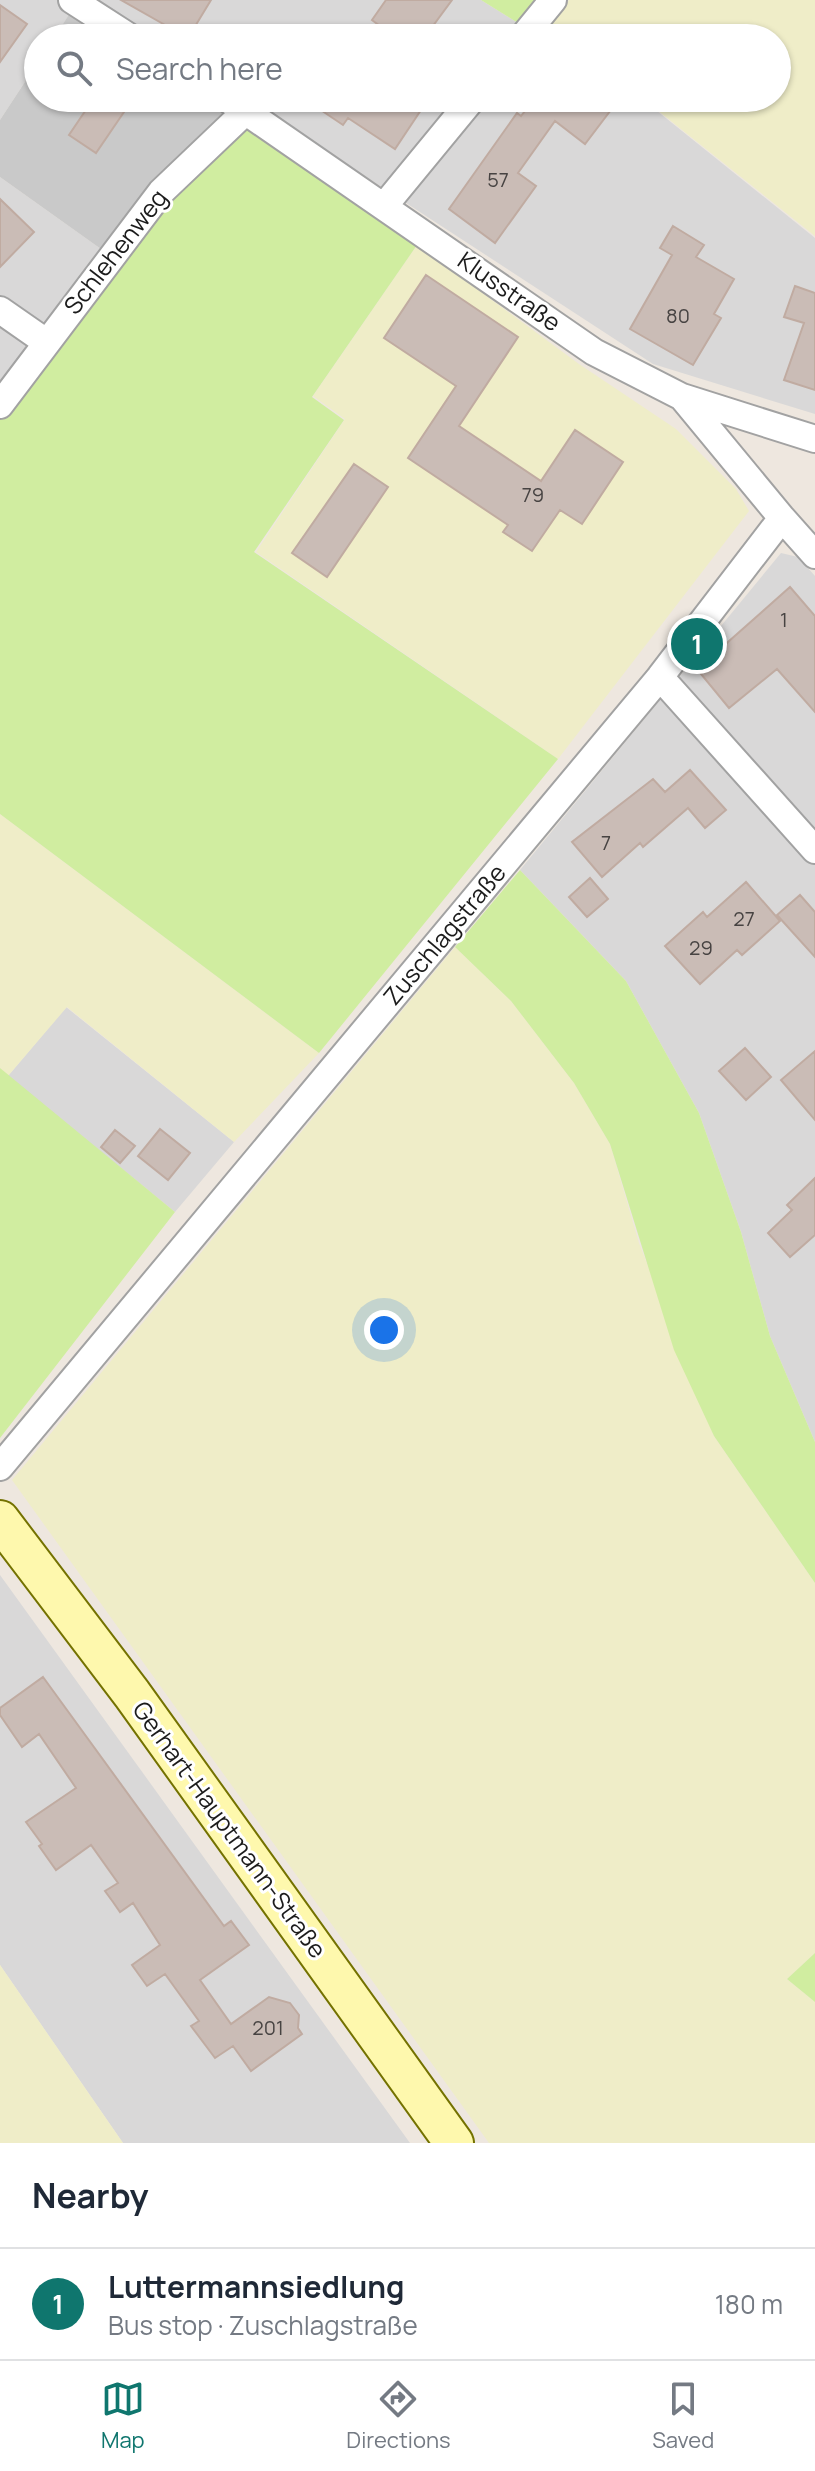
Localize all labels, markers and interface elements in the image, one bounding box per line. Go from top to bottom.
search box [24,24,791,112]
icon: search [52,46,96,90]
text: Search here [116,48,283,89]
house number: 57 [487,166,509,193]
street label: Schlehenweg [56,182,174,320]
street label: Klusstraße [452,243,568,338]
house number: 80 [666,302,690,329]
house number: 79 [522,481,544,508]
house number: 1 [780,606,788,633]
pin: 1 [671,614,723,674]
house number: 7 [601,829,611,856]
street label: Zuschlagstraße [375,857,513,1011]
house number: 27 [733,905,755,932]
house number: 29 [689,934,713,961]
your location [364,1310,404,1350]
street label: Gerhart-Hauptmann-Straße [126,1694,335,1964]
house number: 201 [252,2014,284,2041]
text: Nearby [32,2172,148,2218]
text: Luttermannsiedlung [108,2266,404,2307]
text: 1 [52,2286,64,2322]
text: 180 m [715,2286,783,2322]
text: Bus stop · Zuschlagstraße [108,2307,418,2343]
tab: Map [101,2377,145,2455]
tab: Directions [346,2377,451,2455]
tab: Saved [652,2377,714,2455]

